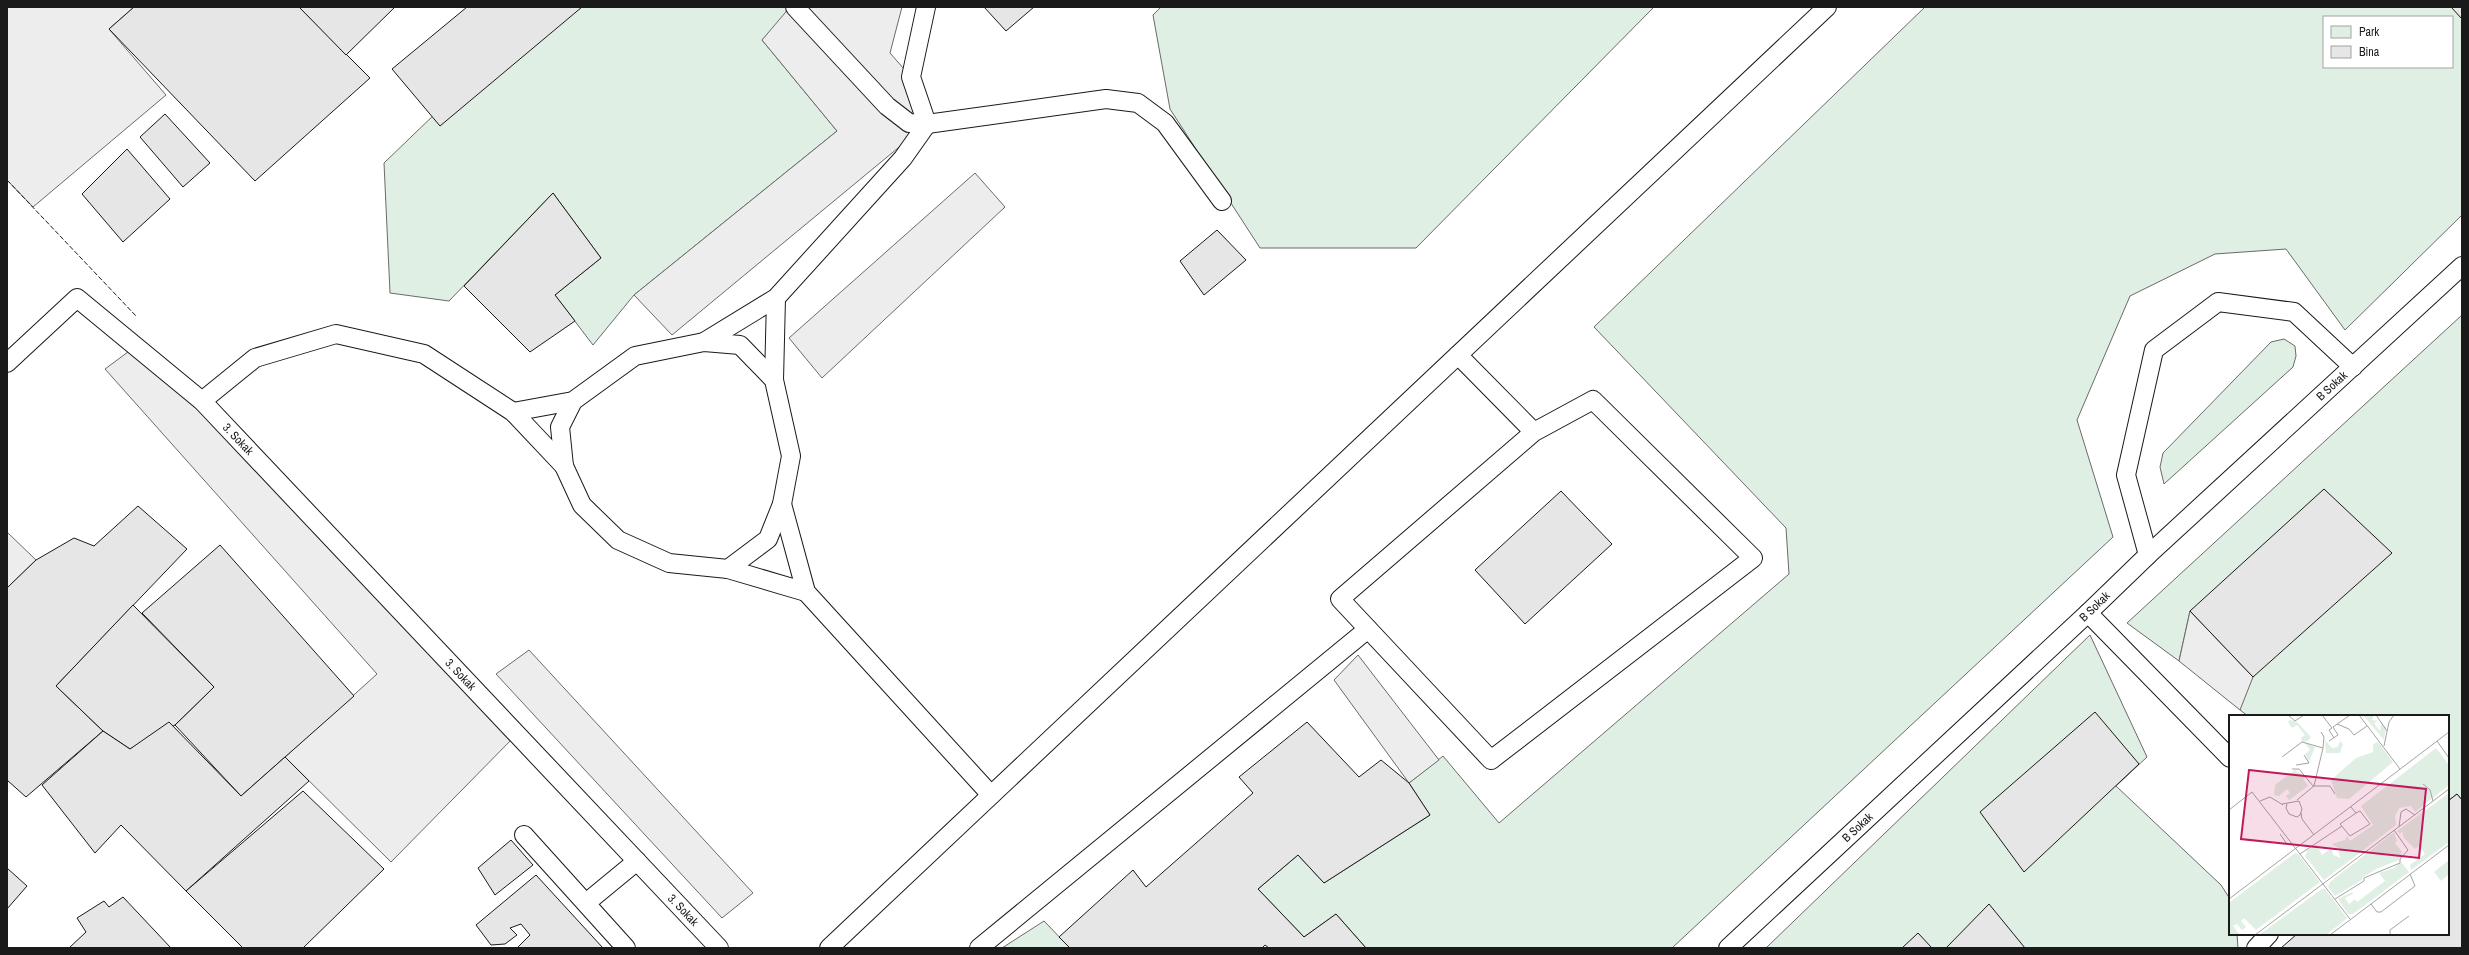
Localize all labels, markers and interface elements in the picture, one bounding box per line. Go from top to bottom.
legend [2323,16,2453,68]
text: Park [2359,24,2379,40]
text: Bina [2359,44,2380,60]
street label: B Sokak [2313,367,2351,404]
street label: 3. Sokak [219,420,257,459]
street label: B Sokak [2076,588,2113,625]
street label: 3. Sokak [442,655,480,694]
inset map [2229,715,2449,935]
street label: B Sokak [1839,809,1877,846]
street label: 3. Sokak [664,891,702,930]

